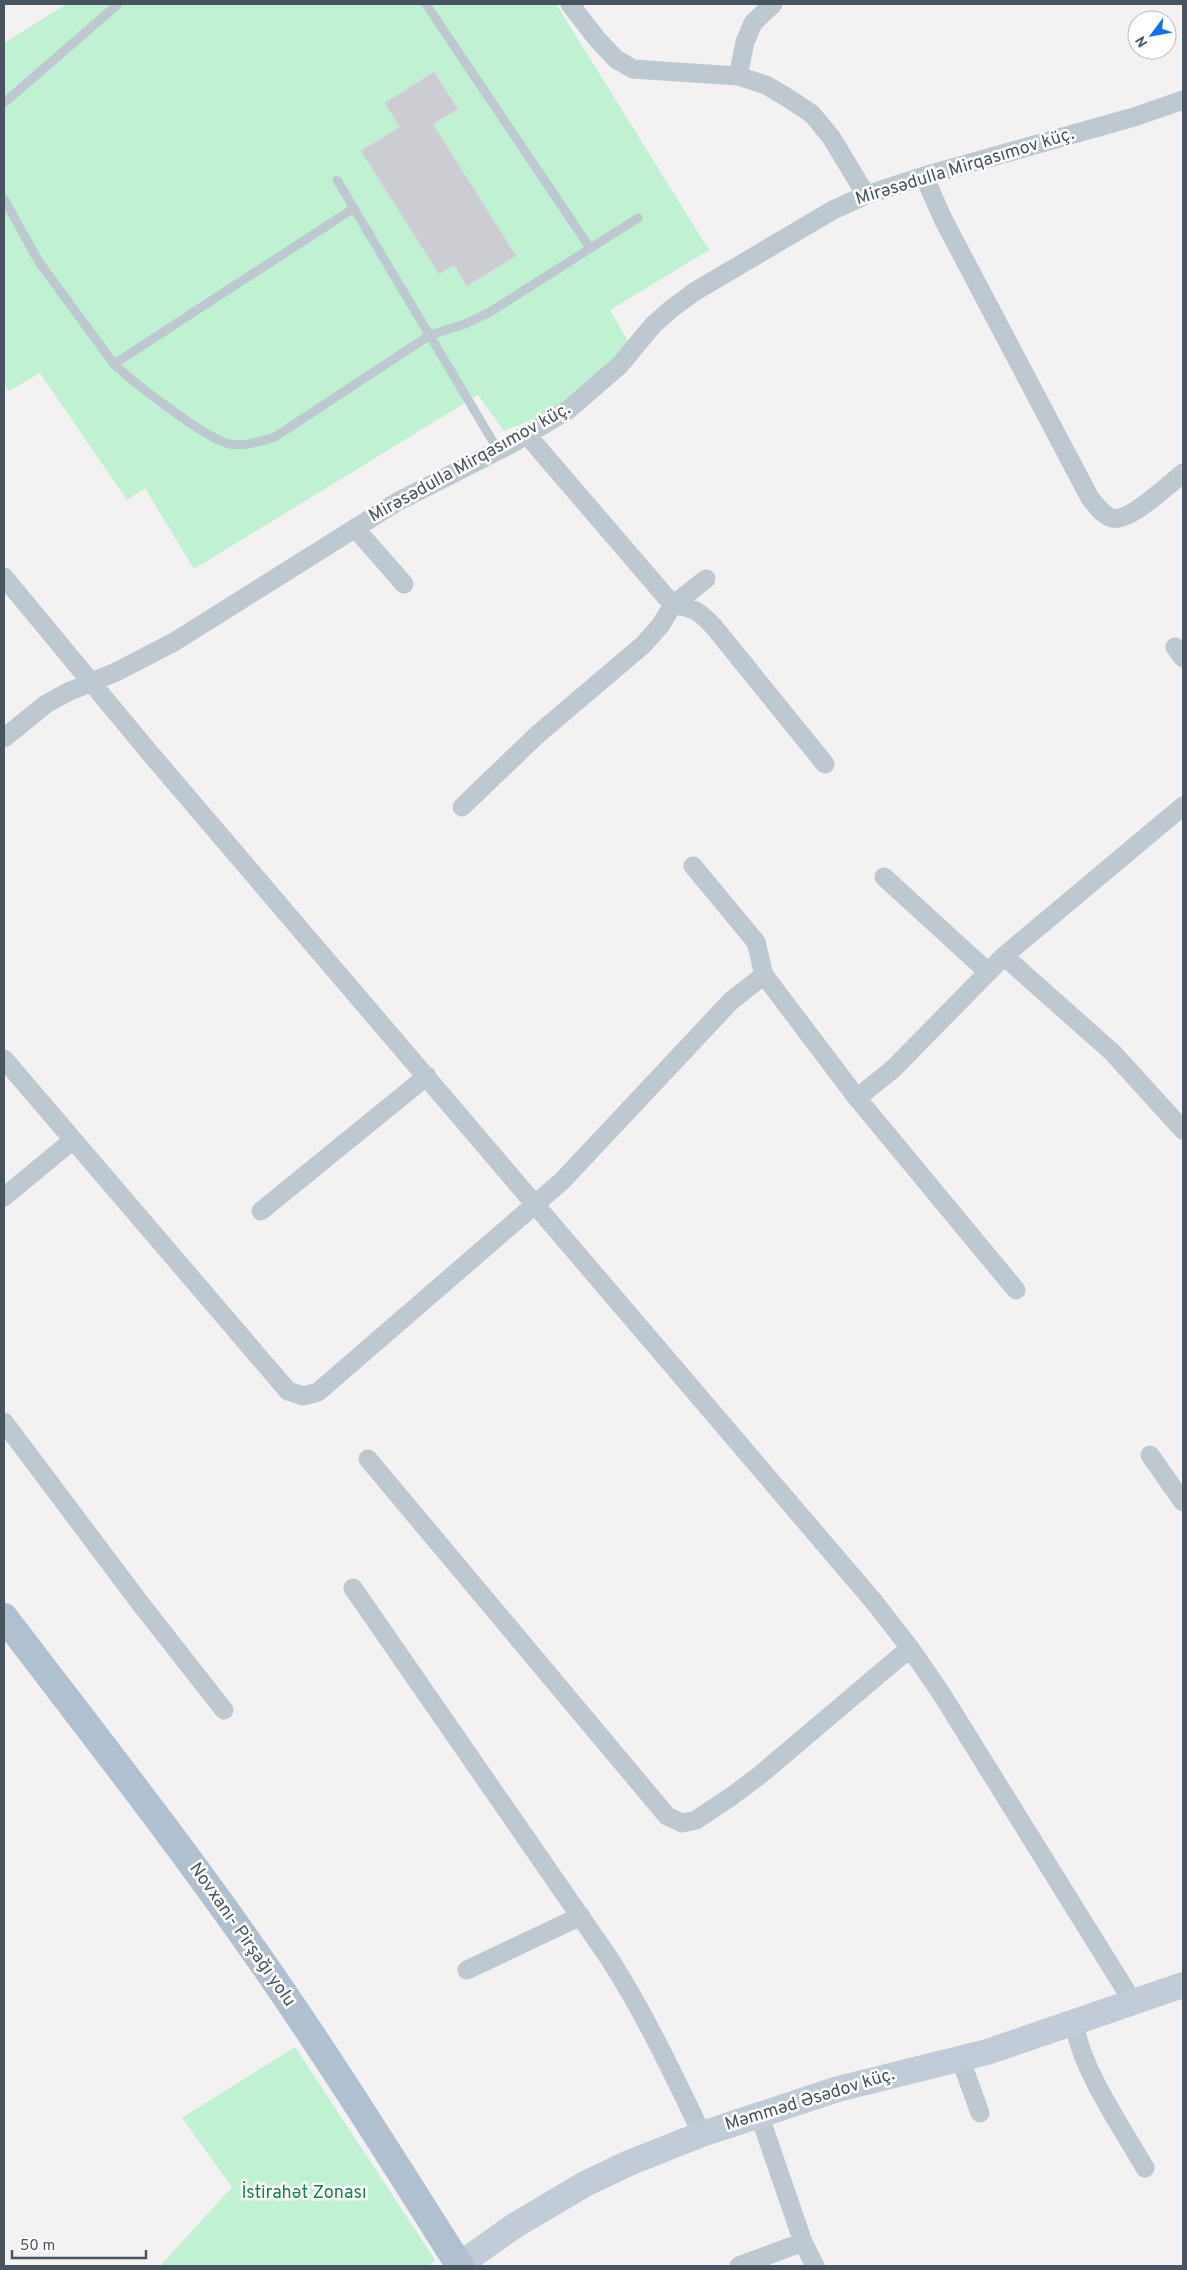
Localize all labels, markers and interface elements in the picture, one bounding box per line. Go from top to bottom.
north arrow [1127,10,1177,60]
text: N [1132,32,1152,50]
street label: Mirəsədulla Mirqasımov küç. [853,123,1077,211]
street label: Mirəsədulla Mirqasımov küç. [365,398,575,528]
street label: Novxanı- Pirşağı yolu [183,1858,301,2012]
street label: Məmməd Əsədov küç. [722,2063,898,2137]
park label: İstirahət Zonası [242,2180,366,2205]
scale bar [12,2228,146,2260]
text: 50 m [20,2237,55,2256]

